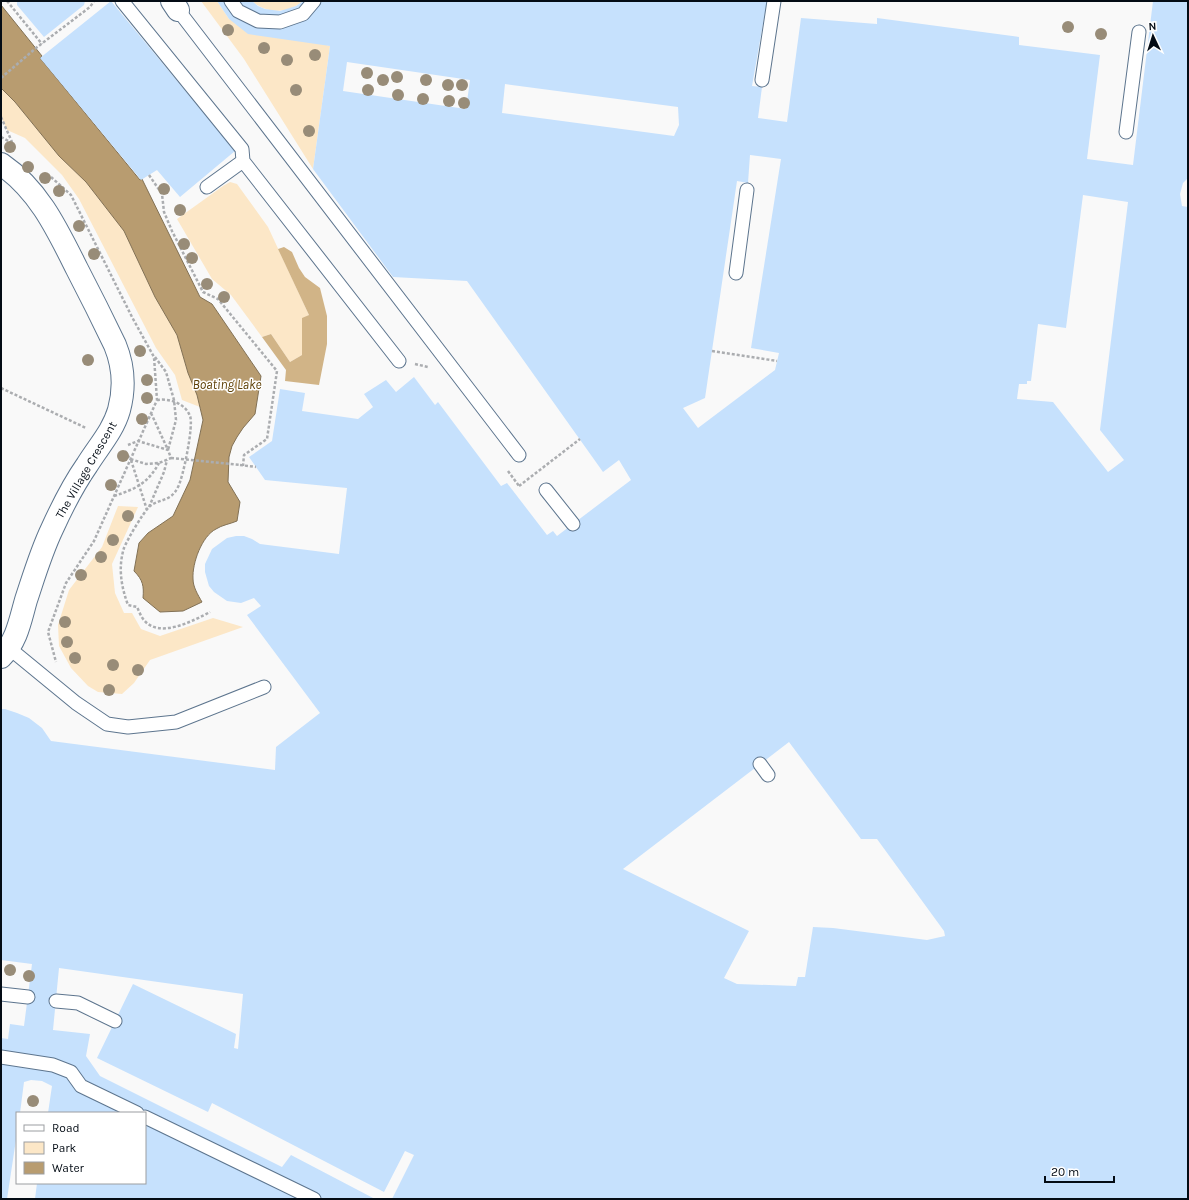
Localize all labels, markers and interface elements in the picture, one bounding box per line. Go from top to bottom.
north arrow [1133,16,1173,56]
text: N [1148,20,1157,33]
water label: Boating Lake [192,377,262,392]
street label: The Village Crescent [52,418,120,521]
legend [16,1112,146,1184]
text: Road [52,1121,80,1135]
text: Park [52,1141,77,1155]
scale bar [1045,1158,1114,1184]
text: Water [52,1161,85,1175]
text: 20 m [1051,1165,1079,1179]

